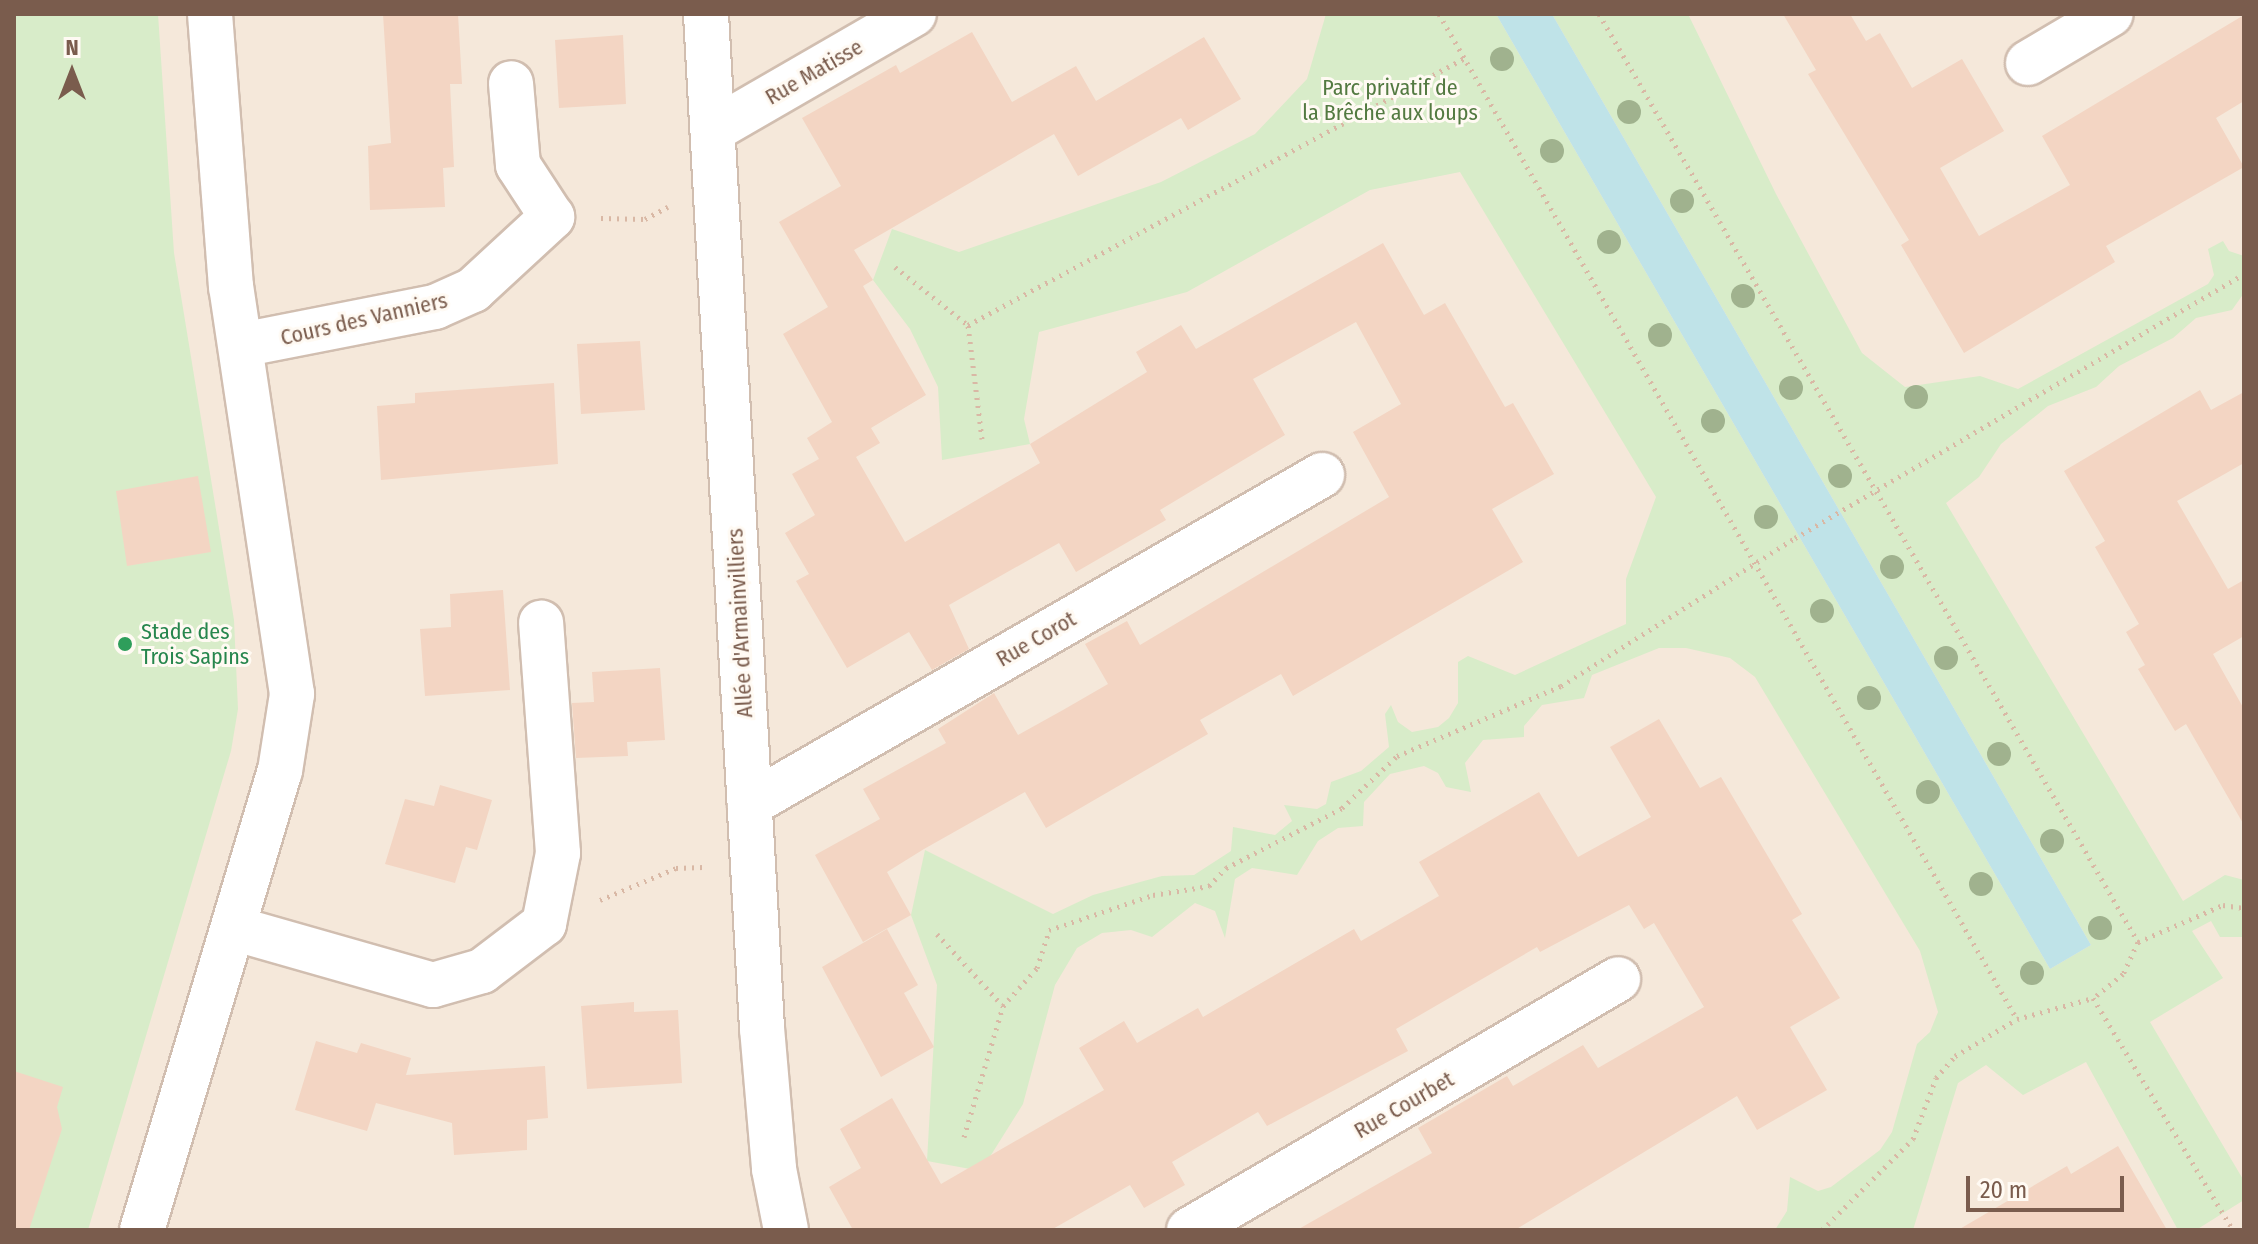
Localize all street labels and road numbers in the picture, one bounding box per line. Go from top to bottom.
street label: Rue Matisse [761,34,867,110]
street label: Cours des Vanniers [278,287,450,351]
street label: Allée d'Armainvilliers [722,528,758,718]
street label: Rue Corot [991,606,1081,672]
street label: Rue Courbet [1349,1066,1459,1144]

